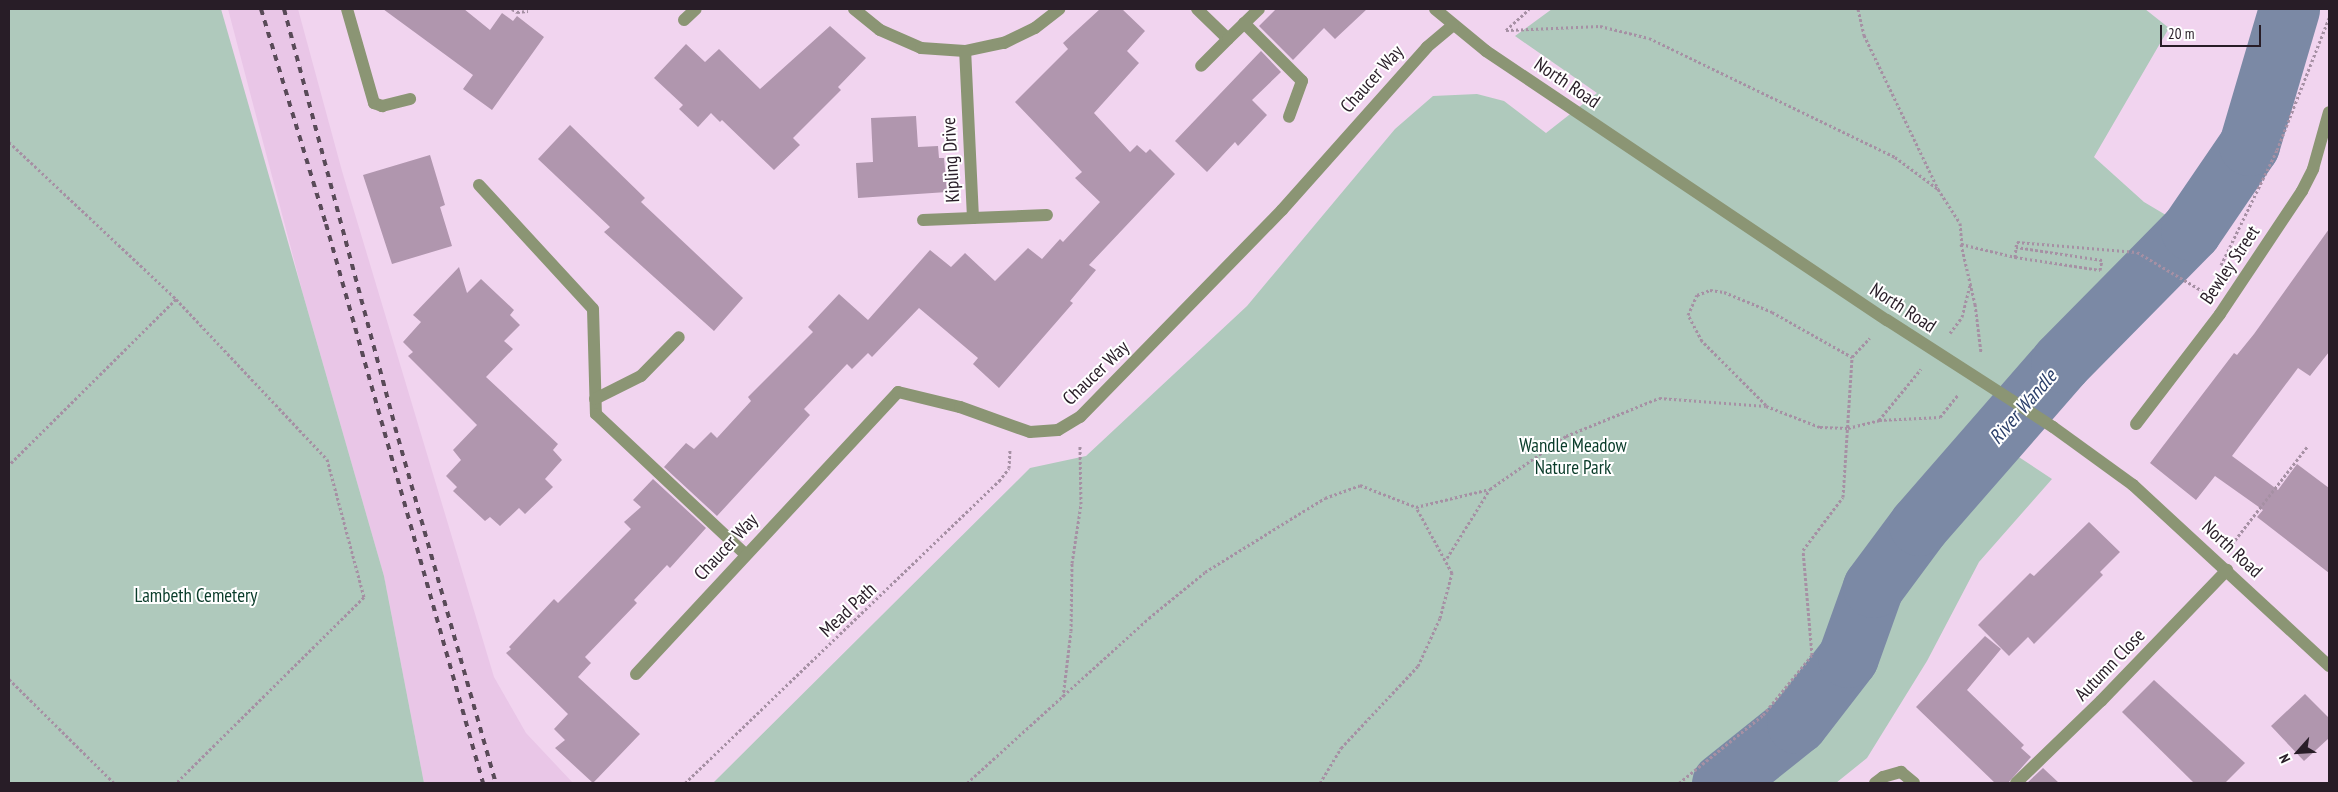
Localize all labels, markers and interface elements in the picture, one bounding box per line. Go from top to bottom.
scale bar [2163,15,2264,47]
text: 20 m [2168,24,2194,43]
street label: Chaucer Way [1336,40,1408,118]
street label: North Road [1530,53,1604,113]
street label: Kipling Drive [937,117,965,203]
street label: Bewley Street [2195,221,2265,309]
street label: North Road [1866,278,1940,338]
street label: Chaucer Way [1058,336,1134,410]
water label: River Wandle [1984,365,2062,449]
park label: Wandle Meadow Nature Park [1519,435,1627,479]
street label: Chaucer Way [689,509,763,585]
street label: North Road [2197,515,2267,583]
street label: Mead Path [815,578,881,642]
park label: Lambeth Cemetery [135,585,257,607]
street label: Autumn Close [2070,624,2150,706]
north arrow [2273,727,2323,777]
text: N [2275,751,2294,766]

